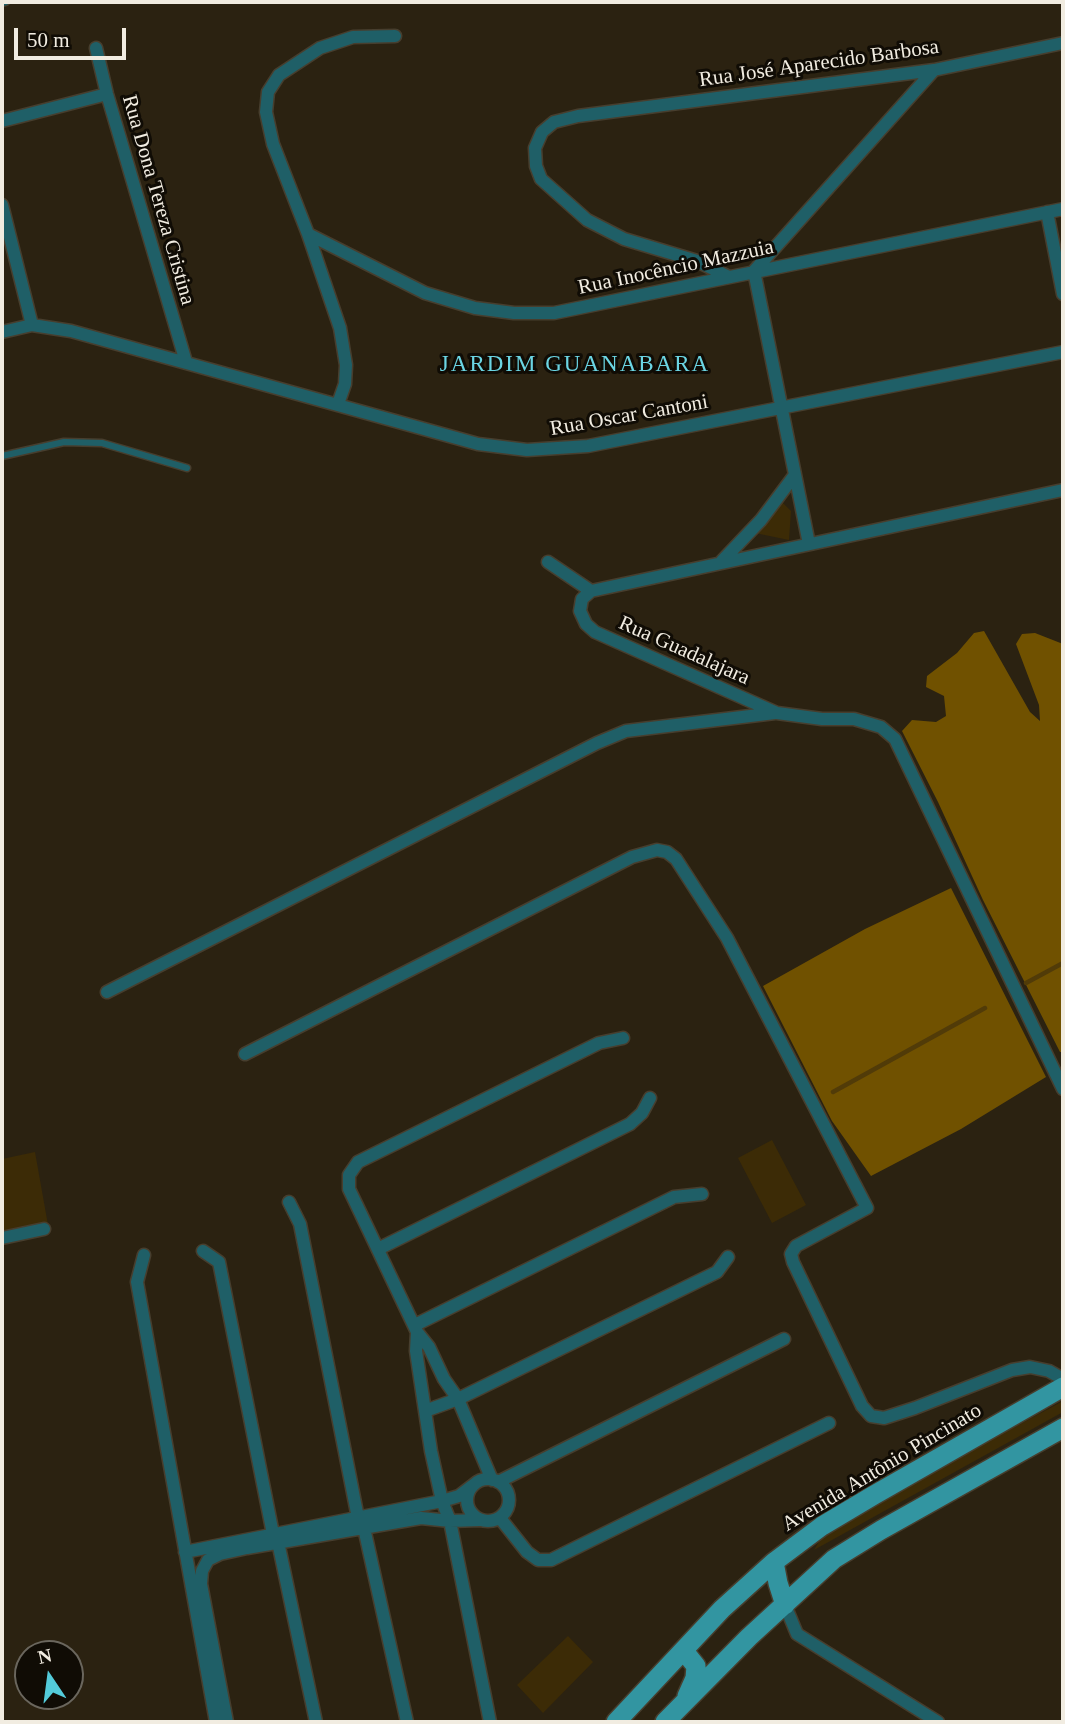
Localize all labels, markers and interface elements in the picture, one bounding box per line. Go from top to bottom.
scale bar [18,14,130,58]
text: 50 m [27,28,70,52]
street label: Rua José Aparecido Barbosa [697,35,941,93]
street label: Rua Dona Tereza Cristina [116,92,200,308]
street label: Rua Inocêncio Mazzuia [576,235,776,301]
district label: JARDIM GUANABARA [442,351,708,379]
street label: Rua Oscar Cantoni [548,390,710,442]
street label: Rua Guadalajara [615,611,753,691]
street label: Avenida Antônio Pincinato [778,1398,986,1538]
north arrow [14,1640,84,1710]
text: N [36,1644,54,1668]

